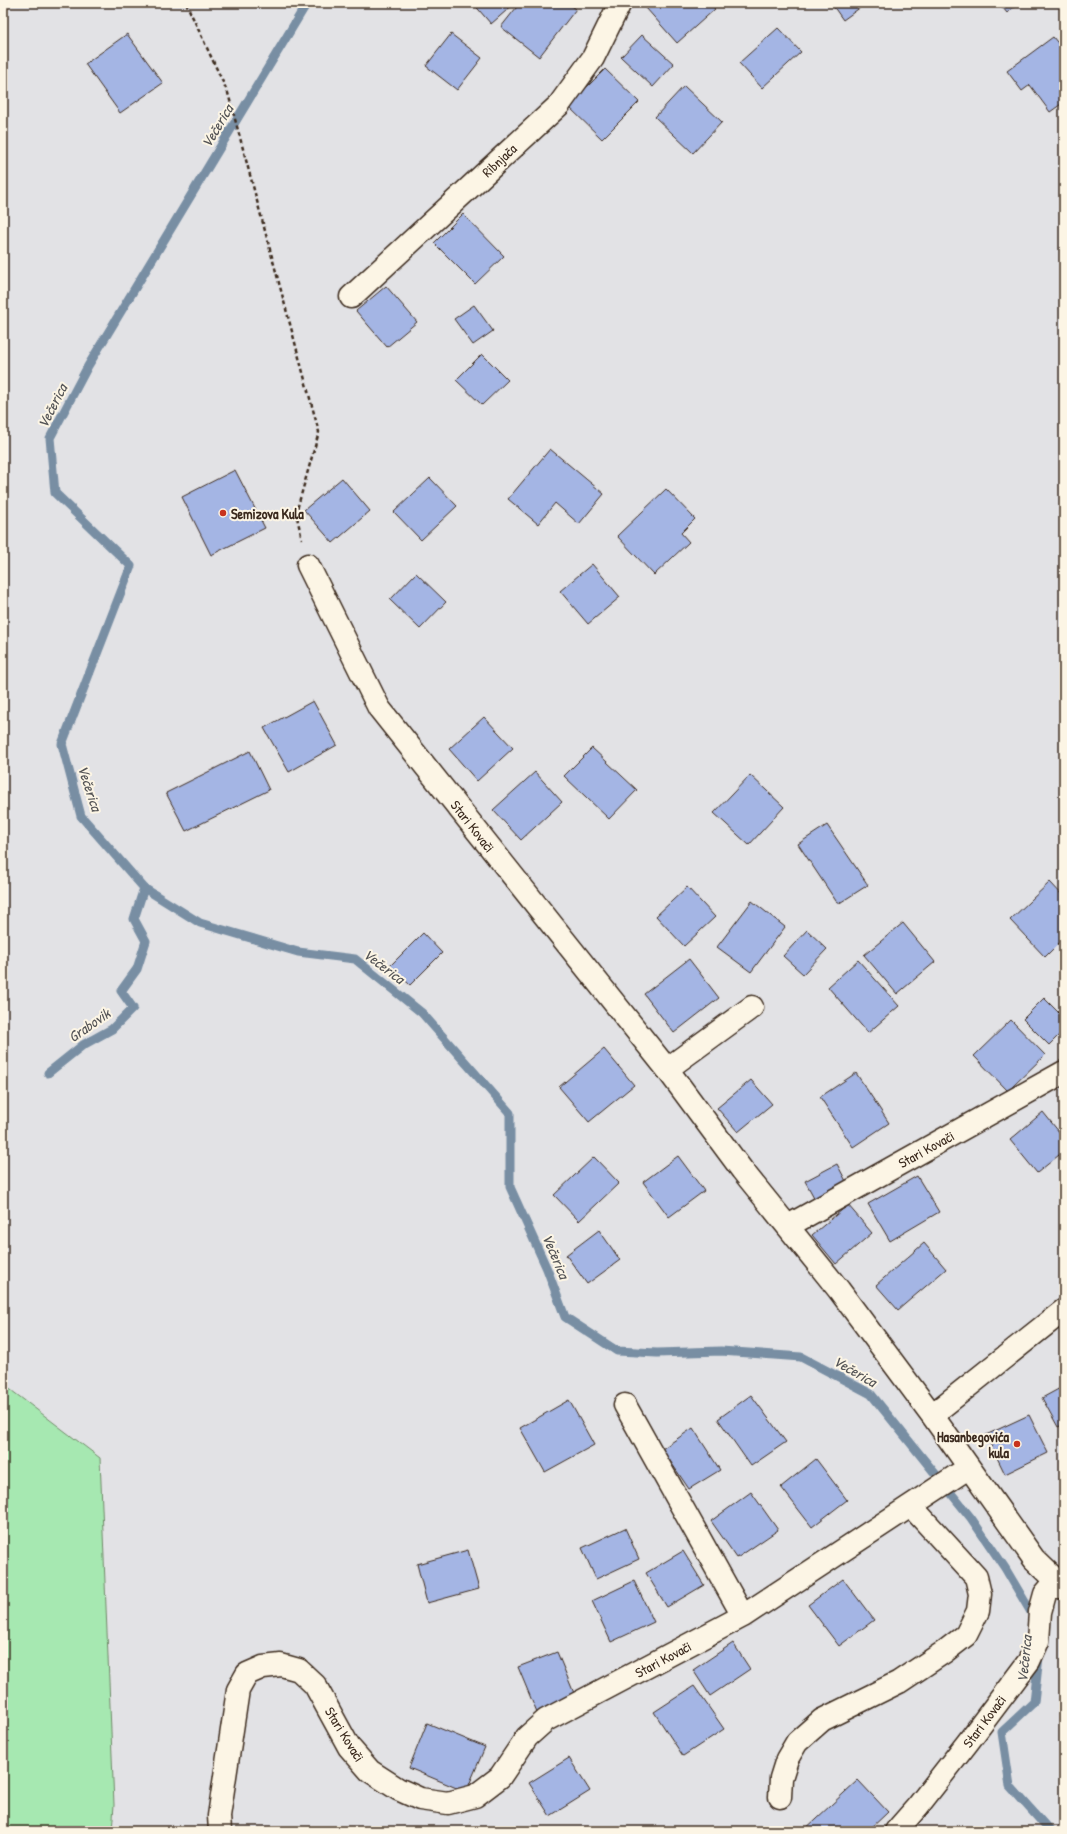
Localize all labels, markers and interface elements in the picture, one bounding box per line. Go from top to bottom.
water label: Večerica [196,99,239,152]
street label: Ribnjača [477,139,522,182]
water label: Večerica [32,378,73,432]
place label: Semizova Kula [231,504,304,523]
marker: Semizova Kula [218,508,228,518]
water label: Večerica [73,762,108,816]
street label: Stari Kovači [447,796,499,856]
water label: Večerica [359,943,411,990]
water label: Grabovik [64,1002,116,1047]
street label: Stari Kovači [895,1126,957,1172]
water label: Večerica [537,1230,576,1284]
water label: Večerica [829,1350,882,1393]
place label: Hasanbegovića kula [937,1427,1010,1462]
marker: Hasanbegovića kula [1012,1439,1022,1449]
water label: Večerica [1011,1632,1037,1683]
street label: Stari Kovači [632,1636,694,1682]
street label: Stari Kovači [958,1691,1010,1751]
street label: Stari Kovači [321,1703,369,1765]

